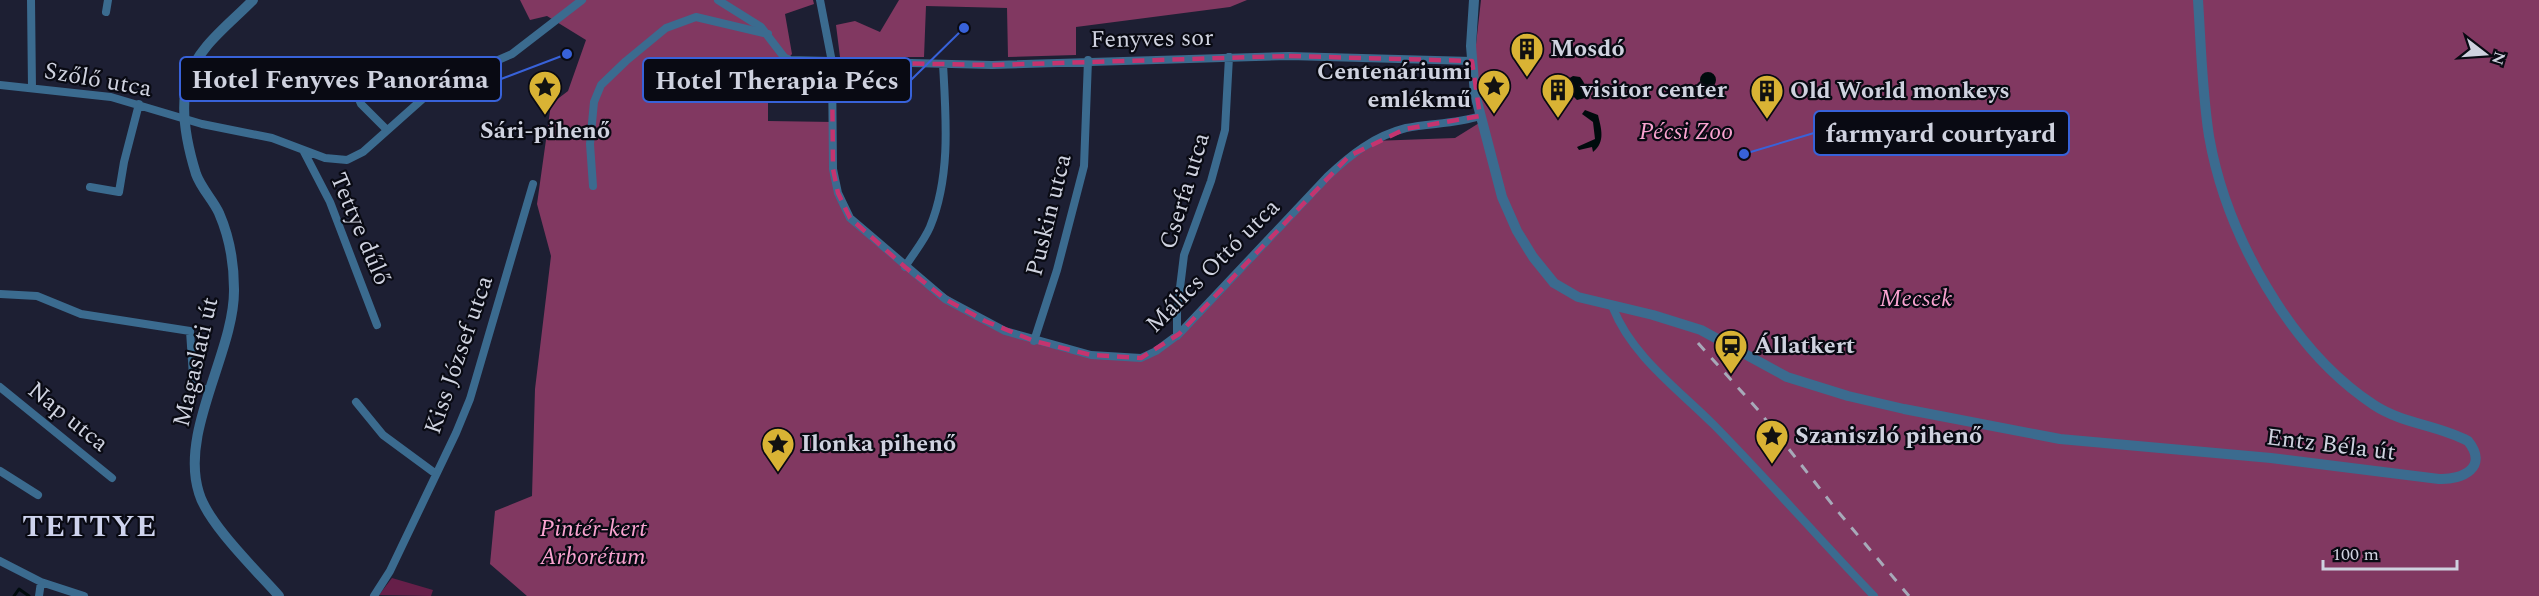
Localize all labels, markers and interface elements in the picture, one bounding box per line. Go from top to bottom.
street label: Fenyves sor [1090,20,1214,58]
north arrow [2455,24,2515,84]
building icon: Mosdó [1509,31,1545,78]
place label: Mosdó [1550,31,1625,67]
text: N [2485,48,2512,68]
street label: Szőlő utca [41,53,155,107]
place label: Centenáriumi emlékmű [1317,54,1471,118]
callout: Hotel Fenyves Panoráma [180,57,501,101]
callout: Hotel Therapia Pécs [643,58,911,102]
text: Hotel Fenyves Panoráma [191,60,489,100]
text: Hotel Therapia Pécs [655,61,899,101]
place icon: Centenáriumi emlékmű [1476,68,1512,115]
place icon: Sári-pihenő [527,69,563,116]
building icon: visitor center [1540,72,1576,119]
place label: visitor center [1580,72,1728,108]
building icon: Old World monkeys [1749,73,1785,120]
place label: Old World monkeys [1790,73,2010,109]
callout: farmyard courtyard [1814,111,2069,155]
place label: Sári-pihenő [480,113,610,149]
park label: Pécsi Zoo [1639,114,1733,150]
text: farmyard courtyard [1826,114,2056,154]
street label: Cserfa utca [1150,128,1220,254]
street label: Puskin utca [1016,150,1082,280]
street label: Tettye dűlő [320,167,400,291]
street label: Málics Ottó utca [1137,190,1289,342]
street label: Kiss József utca [415,271,503,439]
park label: Mecsek [1880,281,1952,317]
street label: Magaslati út [164,293,228,431]
station icon: Állatkert [1713,328,1749,375]
place label: Állatkert [1754,328,1855,364]
street label: Nap utca [20,373,117,461]
place icon: Szaniszló pihenő [1754,418,1790,465]
place label: Szaniszló pihenő [1795,418,1982,454]
street label: Entz Béla út [2264,419,2398,471]
place icon: Ilonka pihenő [760,426,796,473]
place label: Ilonka pihenő [801,426,956,462]
district label: TETTYE [22,504,158,550]
park label: Pintér-kert Arborétum [539,511,647,575]
scale bar [2323,533,2456,571]
text: 100 m [2332,541,2379,568]

